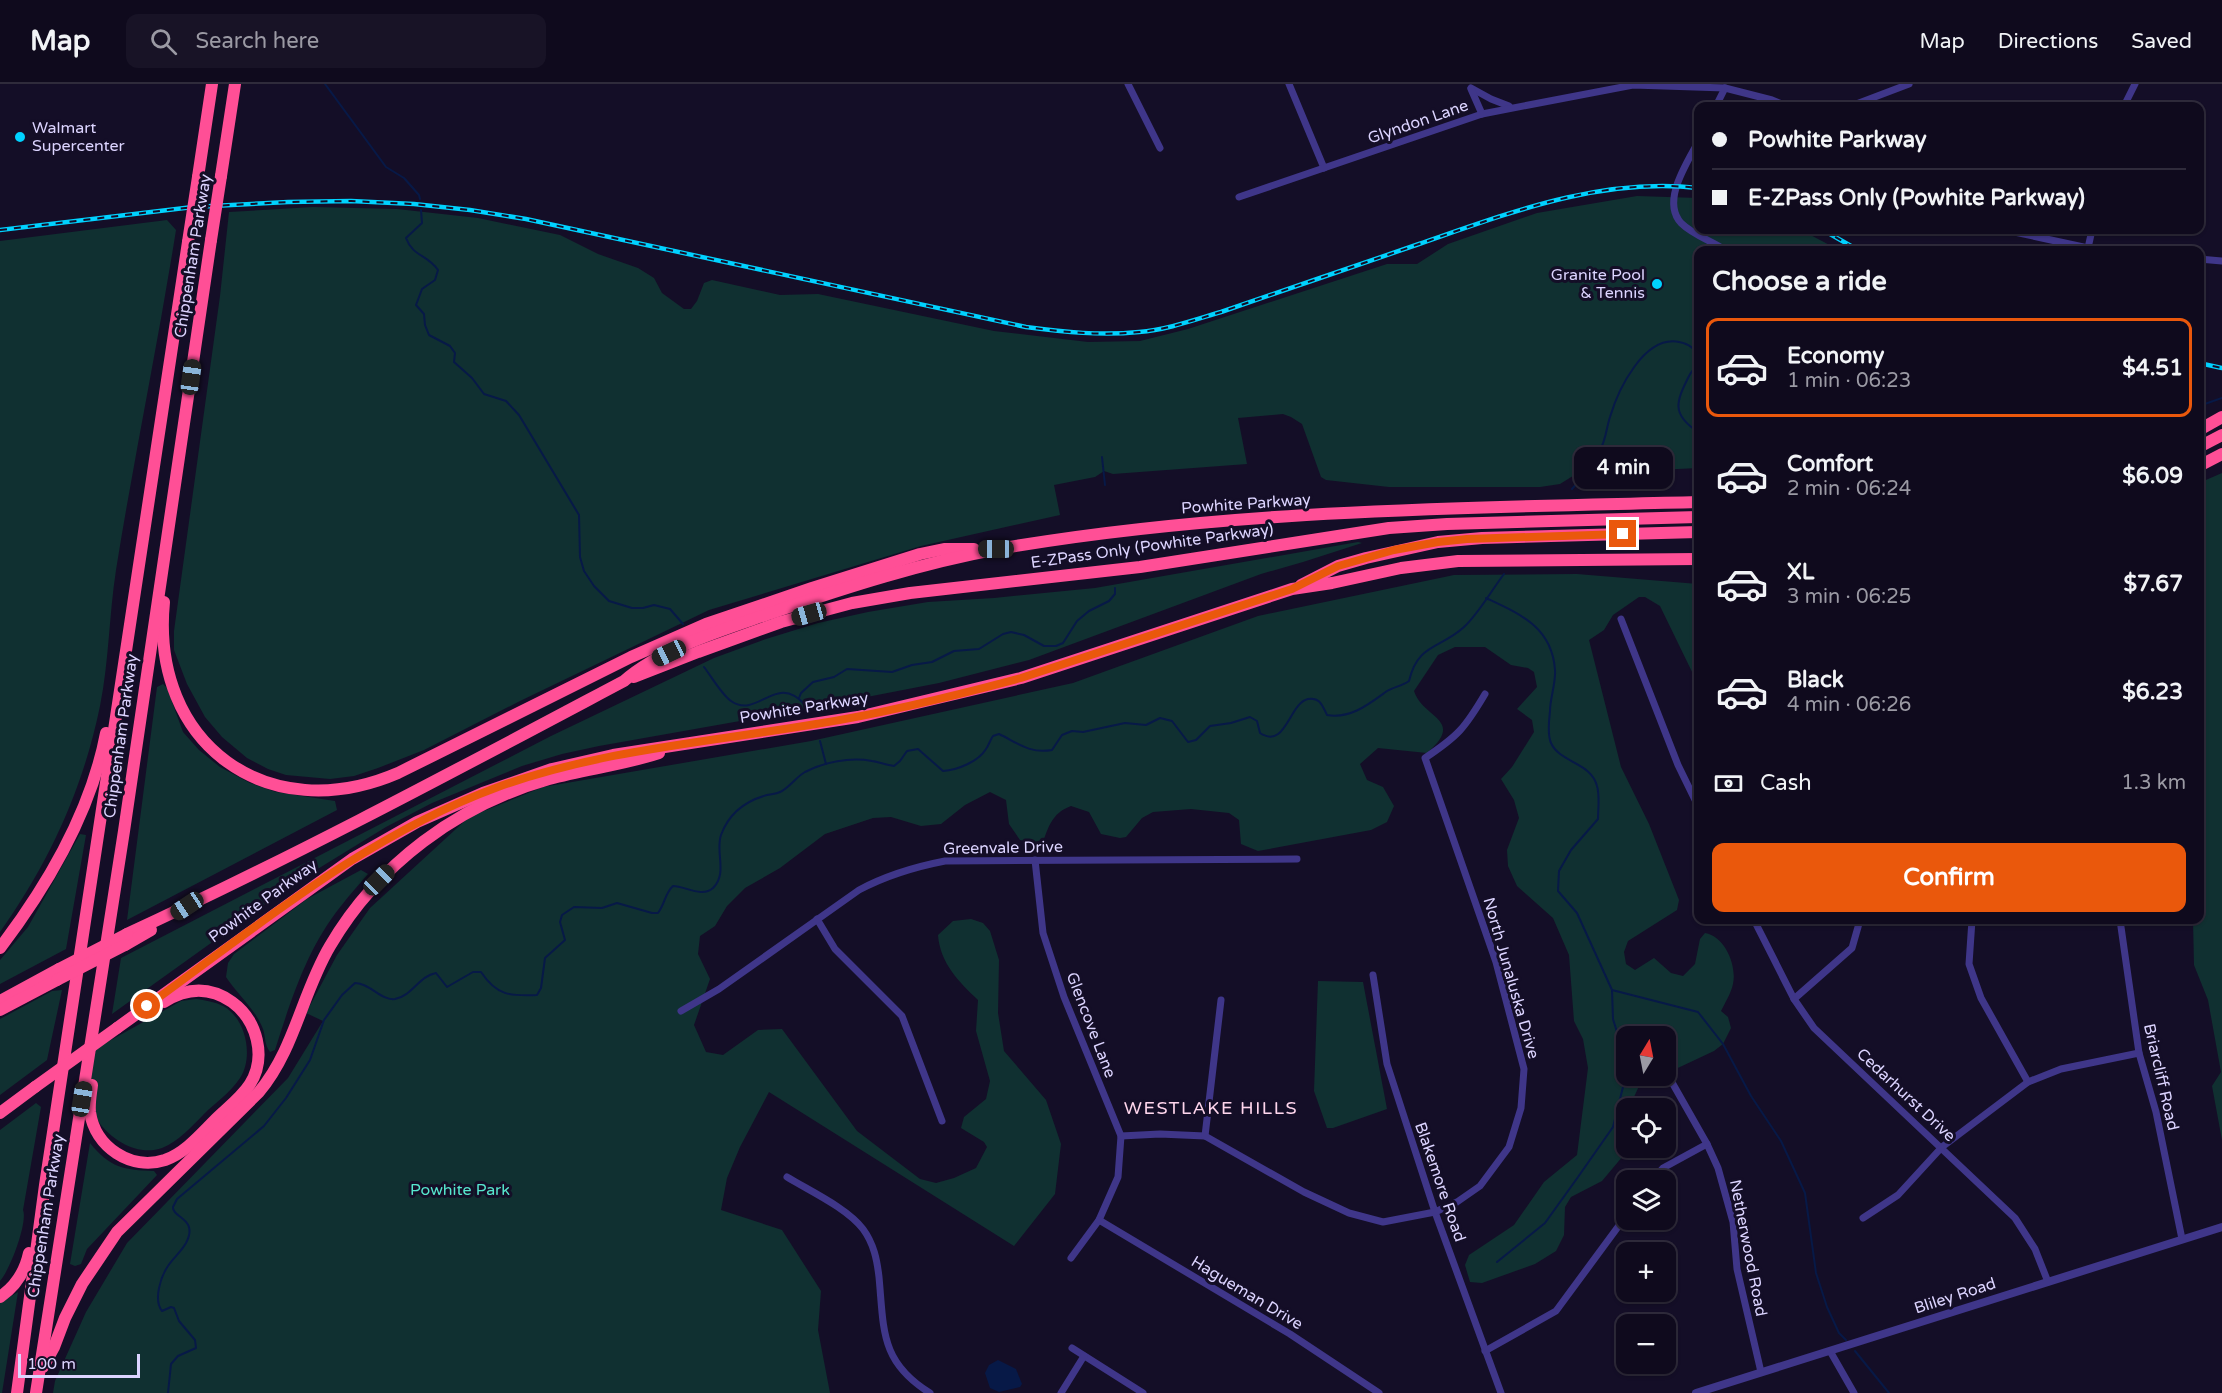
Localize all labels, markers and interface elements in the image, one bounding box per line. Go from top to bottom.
search box [126,14,546,68]
text: Map [30,24,90,58]
icon: search [147,25,180,58]
text: Search here [195,28,319,54]
text: Map [1919,29,1965,54]
text: Directions [1998,29,2098,54]
text: Saved [2131,29,2192,54]
street label: Glyndon Lane [1365,95,1471,149]
place label: Walmart Supercenter [32,118,126,156]
text: Powhite Parkway [1748,127,1927,153]
marker: Walmart Supercenter [13,130,27,144]
street label: Chippenham Parkway [170,172,216,339]
text: E-ZPass Only (Powhite Parkway) [1748,185,2085,211]
place label: Granite Pool & Tennis [1551,265,1645,303]
text: Choose a ride [1712,265,1887,298]
marker: Granite Pool & Tennis [1650,277,1664,291]
icon: car [1715,341,1769,395]
text: Economy [1787,343,1884,369]
text: $4.51 [2122,355,2183,381]
car [180,358,202,396]
text: 1 min · 06:23 [1787,369,1911,393]
callout: 4 min [1574,447,1672,489]
icon: car [1715,449,1769,503]
text: Comfort [1787,451,1873,477]
text: 4 min [1597,456,1650,480]
text: $6.09 [2122,463,2183,489]
text: 2 min · 06:24 [1787,477,1911,501]
street label: Powhite Parkway [1180,489,1312,519]
street label: E-ZPass Only (Powhite Parkway) [1029,519,1275,573]
route end [1609,520,1636,547]
car [978,540,1014,558]
icon: car [1715,557,1769,611]
text: XL [1787,559,1814,585]
text: $7.67 [2123,571,2183,597]
text: 3 min · 06:25 [1787,585,1911,609]
car [789,600,829,628]
car [649,637,689,669]
street label: Chippenham Parkway [100,652,142,819]
icon: car [1715,665,1769,719]
text: Black [1787,667,1844,693]
text: $6.23 [2122,679,2183,705]
street label: Powhite Parkway [738,688,870,728]
text: 4 min · 06:26 [1787,693,1911,717]
icon: cash [1712,767,1745,800]
text: Cash [1760,770,1812,796]
text: 1.3 km [2121,771,2186,795]
street label: Greenvale Drive [943,837,1063,859]
button: Confirm [1712,843,2186,912]
street label: Powhite Parkway [205,854,322,947]
car [360,861,398,899]
car [167,889,207,923]
street label: North Junaluska Drive [1478,895,1544,1061]
street label: Glencove Lane [1062,969,1120,1081]
route start [133,992,160,1019]
street label: Briarcliff Road [2139,1022,2183,1132]
north arrow [1616,1026,1676,1086]
map controls [1616,1026,1676,1374]
street label: Cedarhurst Drive [1852,1044,1960,1146]
car [70,1080,94,1118]
district label: WESTLAKE HILLS [1124,1097,1298,1119]
button: locate [1616,1098,1676,1158]
street label: Blakemore Road [1410,1120,1470,1244]
street label: Chippenham Parkway [23,1132,69,1299]
button: layers [1616,1170,1676,1230]
street label: Netherwood Road [1725,1178,1771,1318]
park label: Powhite Park [410,1180,510,1200]
button: + [1616,1242,1676,1302]
street label: Hagueman Drive [1187,1252,1307,1334]
street label: Bliley Road [1912,1273,1998,1319]
button: − [1616,1314,1676,1374]
scale bar [18,1351,140,1378]
text: 100 m [27,1354,76,1374]

